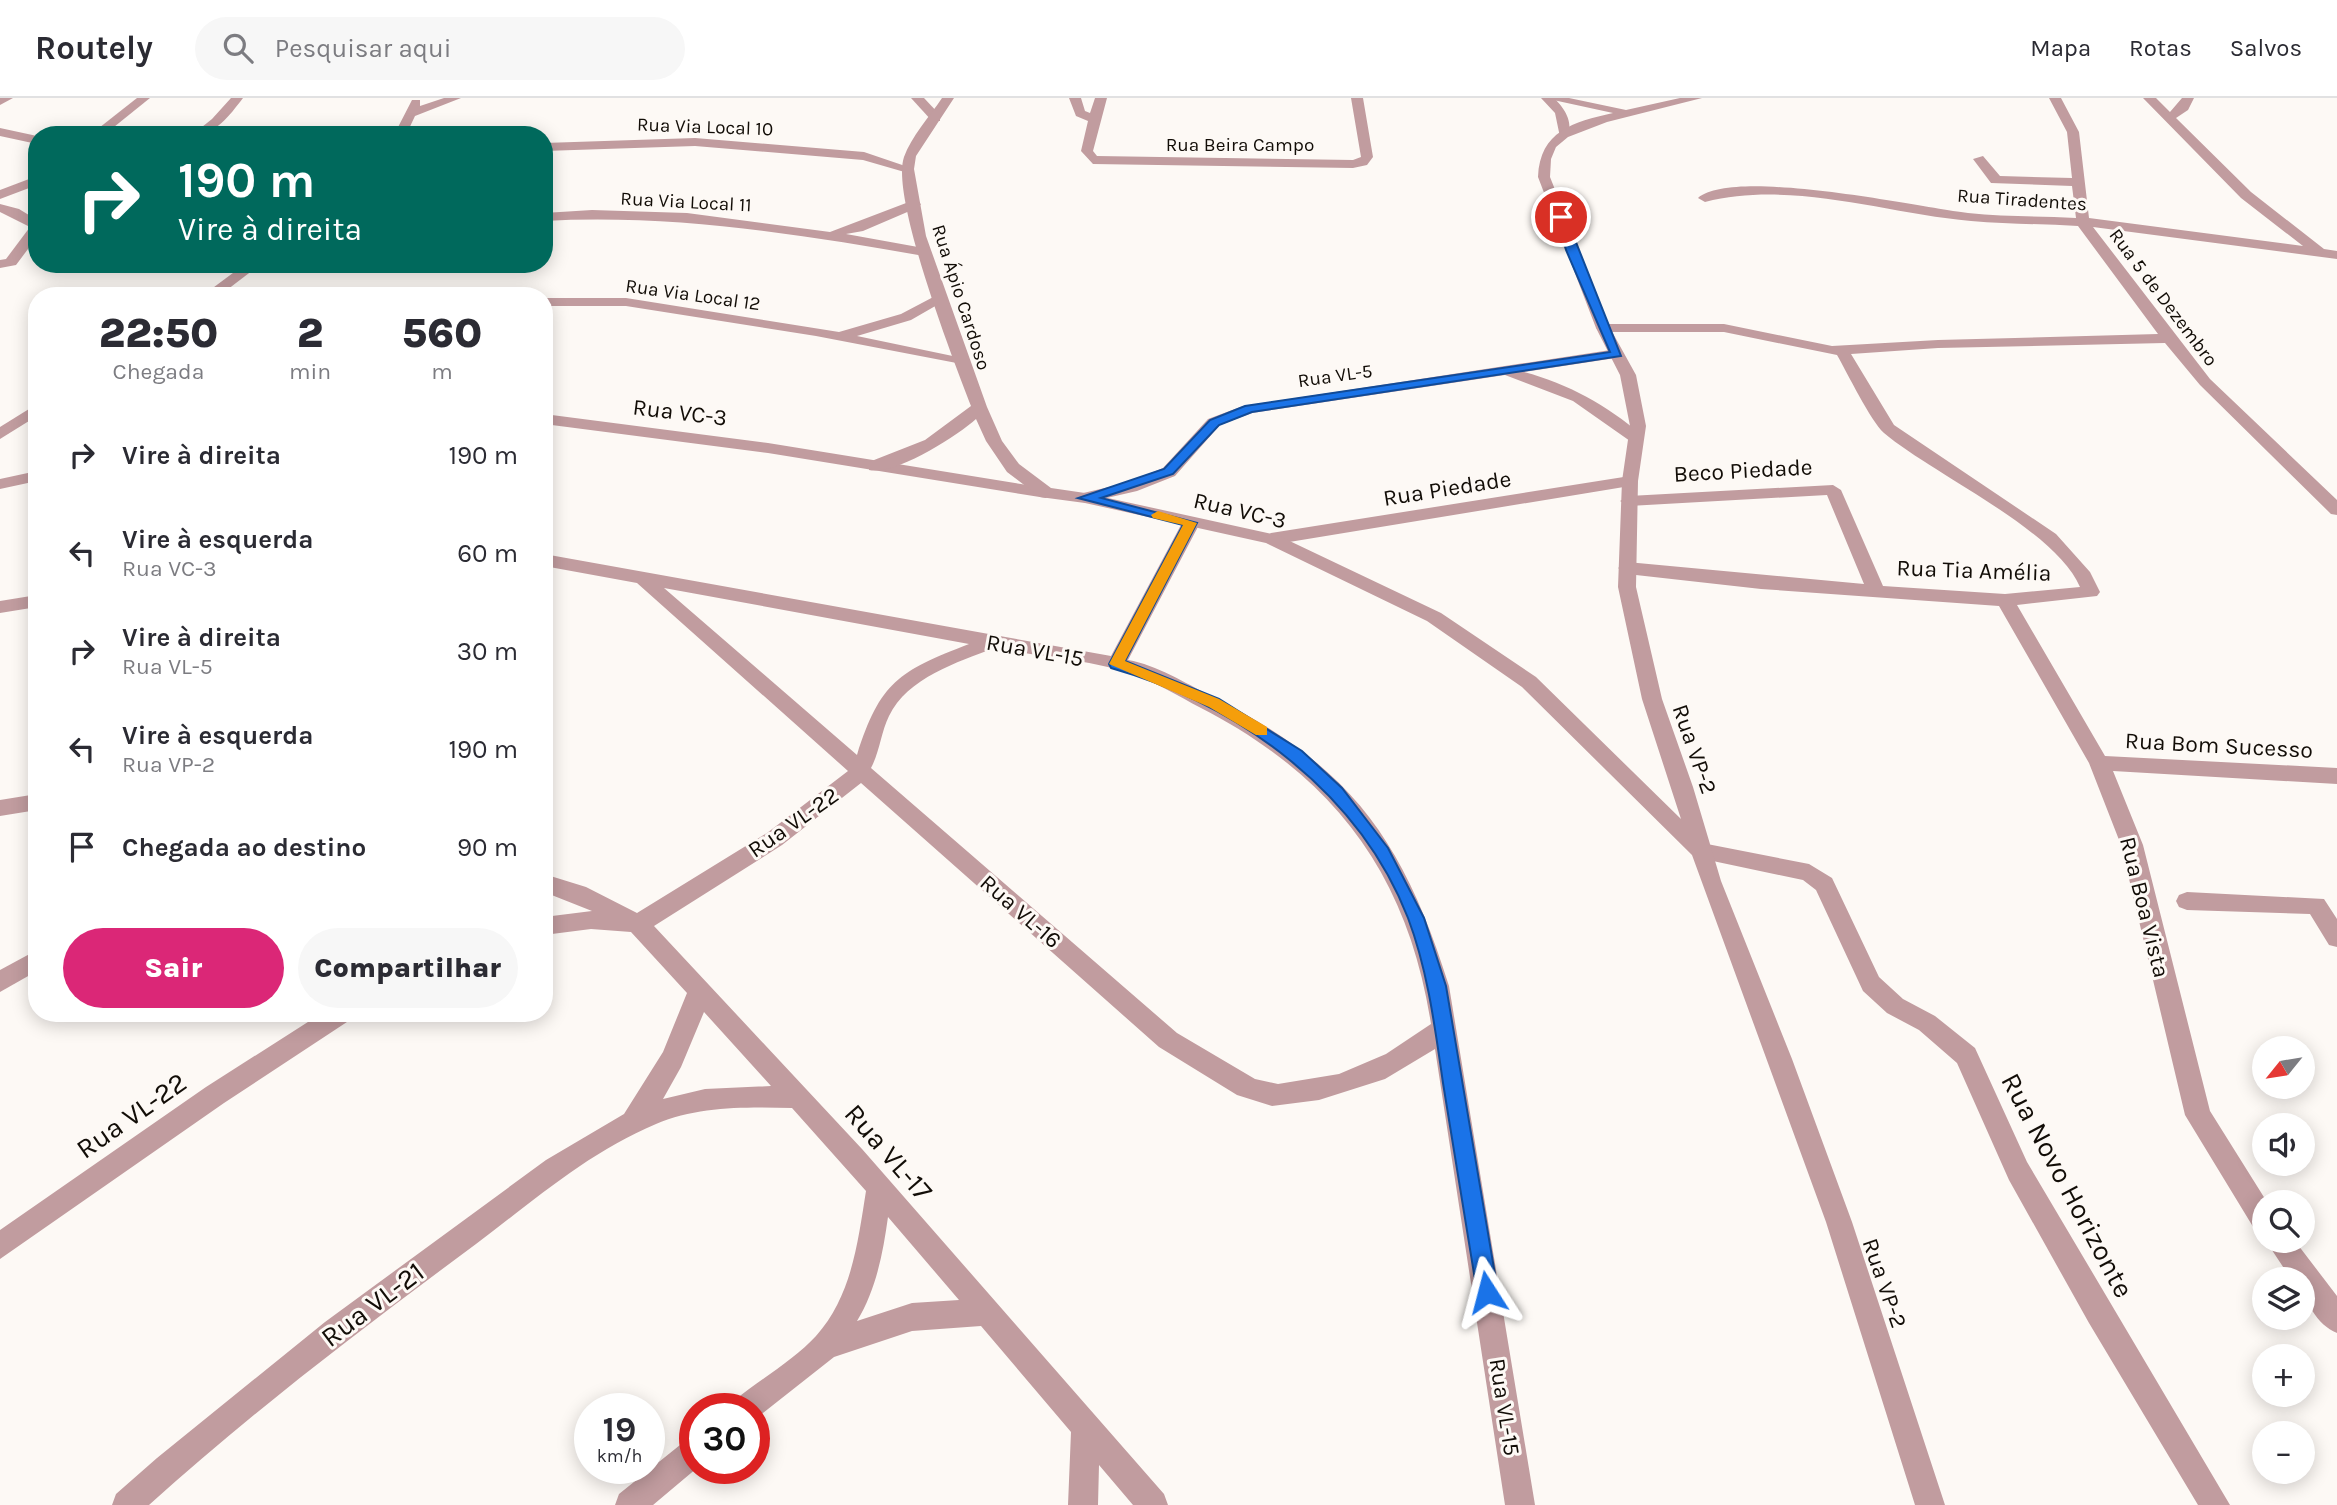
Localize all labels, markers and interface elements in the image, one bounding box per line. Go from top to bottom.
search box [195,17,685,80]
text: Routely [35,29,153,67]
icon: search [219,29,257,67]
text: Pesquisar aqui [275,33,451,64]
text: Mapa [2030,34,2091,62]
text: Rotas [2129,34,2192,62]
text: Salvos [2230,34,2302,62]
street label: Rua Via Local 10 [636,114,773,140]
street label: Rua Beira Campo [1166,134,1314,156]
text: 190 m [178,152,315,209]
icon: right [63,154,154,245]
street label: Rua Tiradentes [1956,184,2088,216]
pin [1531,187,1591,247]
street label: Rua Via Local 11 [620,188,752,216]
icon: arrive [1542,198,1580,236]
text: Vire à direita [178,211,362,248]
street label: Rua Ápio Cardoso [927,221,996,373]
street label: Rua 5 de Dezembro [2104,225,2222,371]
street label: Rua Via Local 12 [624,275,762,315]
text: 22:50 [99,308,218,358]
text: 2 [297,308,323,358]
text: 560 [402,308,482,358]
text: Chegada [113,358,204,385]
text: min [289,358,331,385]
text: m [431,358,453,385]
street label: Rua VL-5 [1296,360,1374,392]
street label: Rua VC-3 [631,393,729,432]
icon: right [63,436,101,474]
text: Vire à direita [122,440,281,471]
text: 190 m [448,440,518,471]
street label: Beco Piedade [1673,453,1813,488]
street label: Rua Piedade [1381,465,1513,512]
street label: Rua VC-3 [1191,487,1289,534]
text: Vire à esquerda [122,524,313,555]
icon: left [63,534,101,572]
text: 60 m [457,538,518,569]
street label: Rua Tia Amélia [1896,554,2052,587]
text: Rua VC-3 [122,555,217,582]
text: Vire à direita [122,622,281,653]
street label: Rua VL-15 [984,629,1086,672]
icon: right [63,632,101,670]
text: 30 m [457,636,518,667]
text: Rua VL-5 [122,653,213,680]
street label: Rua VP-2 [1667,701,1722,798]
text: Vire à esquerda [122,720,313,751]
street label: Rua Bom Sucesso [2124,727,2314,764]
icon: left [63,730,101,768]
text: 190 m [448,734,518,765]
text: Rua VP-2 [122,751,215,778]
street label: Rua VL-22 [743,781,844,863]
icon: arrive [63,828,101,866]
text: Chegada ao destino [122,832,366,863]
text: 90 m [457,832,518,863]
street label: Rua Boa Vista [2114,834,2175,980]
street label: Rua VL-16 [975,869,1067,954]
button: Sair [63,928,284,1008]
button: Compartilhar [298,928,518,1008]
north arrow [2252,1036,2315,1099]
map controls [2252,1036,2315,1484]
street label: Rua VL-22 [70,1065,193,1165]
street label: Rua Novo Horizonte [1994,1067,2141,1303]
street label: Rua VL-17 [838,1097,940,1207]
button: sound [2252,1113,2315,1176]
button: search [2252,1190,2315,1253]
street label: Rua VP-2 [1857,1235,1912,1332]
street label: Rua VL-21 [314,1255,430,1354]
position arrow [1450,1255,1524,1329]
button: layers [2252,1267,2315,1330]
button: + [2252,1344,2315,1407]
street label: Rua VL-15 [1483,1356,1526,1458]
speed limit sign: 30 [679,1393,770,1484]
text: 19 [603,1409,636,1450]
button: − [2252,1421,2315,1484]
text: km/h [597,1445,642,1467]

